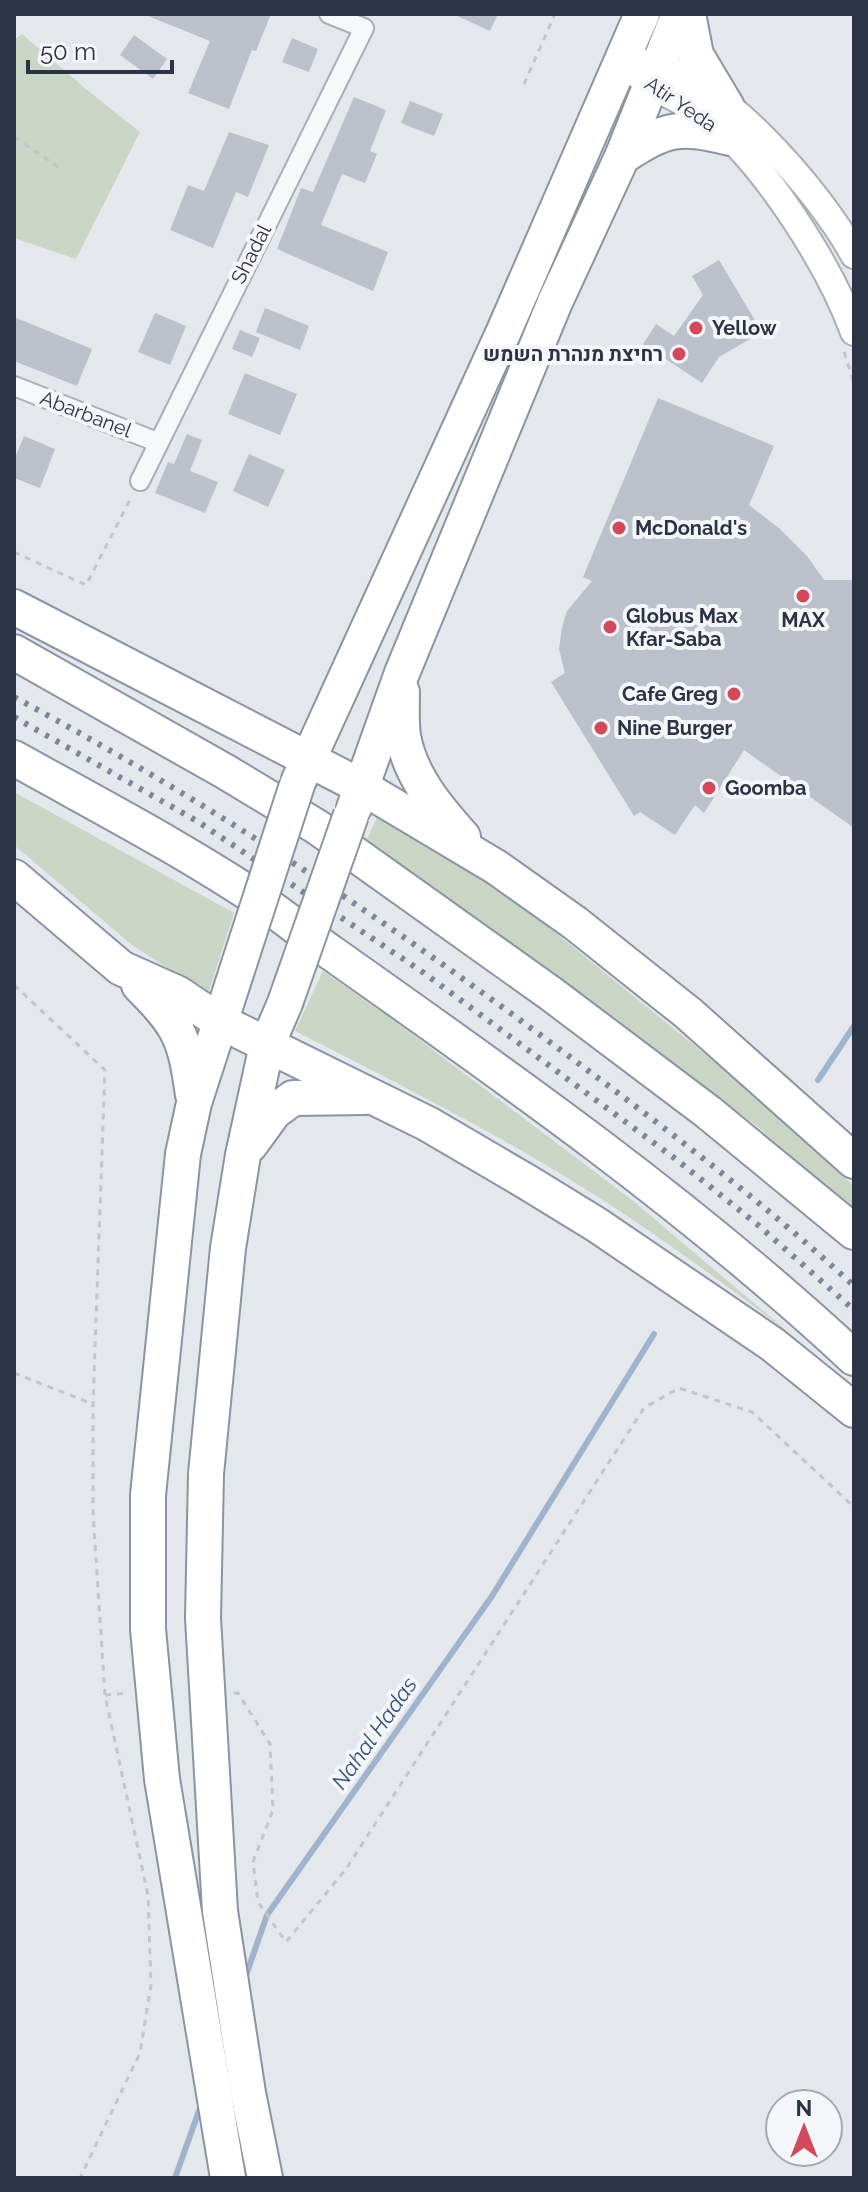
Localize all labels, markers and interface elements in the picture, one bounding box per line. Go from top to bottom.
scale bar [28,24,172,74]
text: 50 m [40,37,96,66]
street label: Atir Yeda [641,71,721,137]
street label: Shadal [226,220,276,288]
place label: Yellow [712,316,777,340]
marker: Yellow [687,319,705,337]
place label: רחיצת מנהרת השמש [483,342,663,366]
marker: רחיצת מנהרת השמש [670,345,688,363]
street label: Abarbanel [37,386,136,443]
place label: McDonald's [635,516,747,540]
marker: McDonald's [610,519,628,537]
marker: MAX [794,587,812,605]
place label: Globus Max Kfar-Saba [626,604,738,651]
place label: MAX [781,608,825,632]
marker: Globus Max Kfar-Saba [601,618,619,636]
place label: Cafe Greg [622,682,718,706]
marker: Cafe Greg [725,685,743,703]
place label: Nine Burger [617,716,732,740]
marker: Nine Burger [592,719,610,737]
place label: Goomba [725,776,807,800]
marker: Goomba [700,779,718,797]
water label: Nahal Hadas [326,1672,422,1794]
north arrow [764,2088,844,2168]
text: N [796,2095,812,2121]

